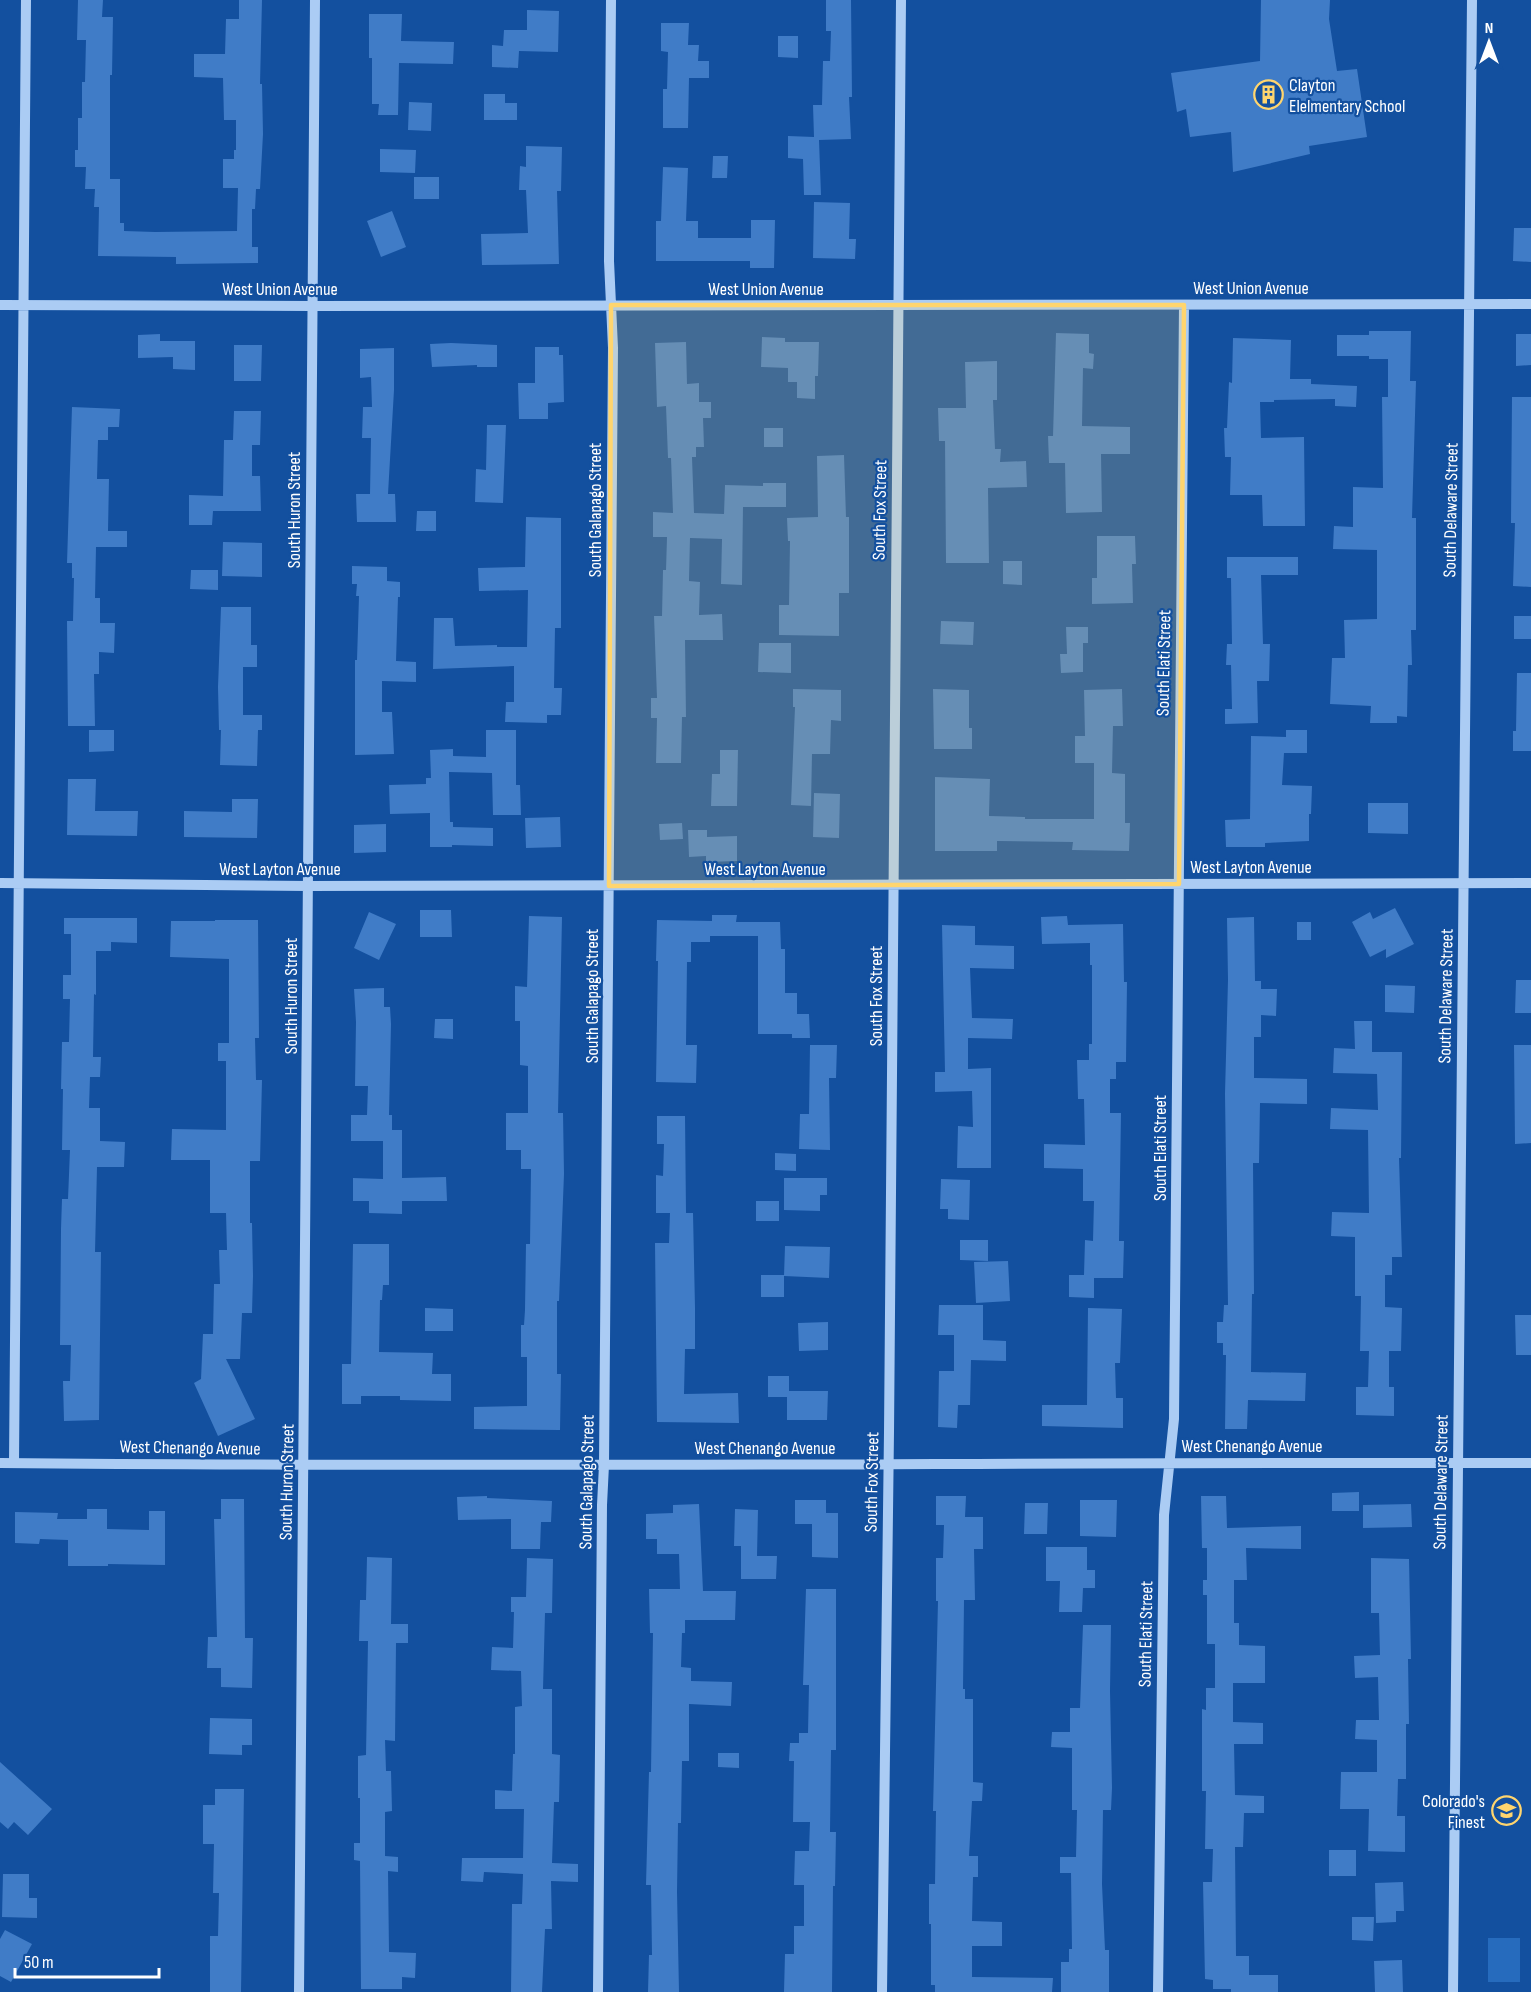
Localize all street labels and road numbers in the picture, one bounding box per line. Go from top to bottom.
street label: West Union Avenue [1193,278,1309,299]
street label: West Union Avenue [222,279,338,300]
street label: West Union Avenue [708,279,824,300]
street label: South Galapago Street [585,442,606,577]
street label: South Delaware Street [1439,442,1463,578]
street label: South Huron Street [284,451,305,568]
street label: South Fox Street [869,459,891,560]
street label: South Elati Street [1153,609,1175,716]
street label: West Layton Avenue [1190,857,1312,878]
street label: West Layton Avenue [219,859,341,880]
street label: West Layton Avenue [704,859,826,880]
street label: South Galapago Street [582,928,603,1063]
street label: South Delaware Street [1434,928,1458,1064]
street label: South Huron Street [281,937,302,1054]
street label: South Fox Street [866,945,887,1046]
street label: South Elati Street [1150,1094,1171,1201]
street label: South Galapago Street [575,1414,599,1549]
street label: South Delaware Street [1429,1414,1453,1550]
street label: South Huron Street [275,1423,299,1540]
street label: South Fox Street [861,1431,883,1532]
street label: West Chenango Avenue [119,1436,261,1460]
street label: West Chenango Avenue [1182,1436,1322,1457]
street label: West Chenango Avenue [695,1438,835,1459]
street label: South Elati Street [1135,1580,1157,1687]

